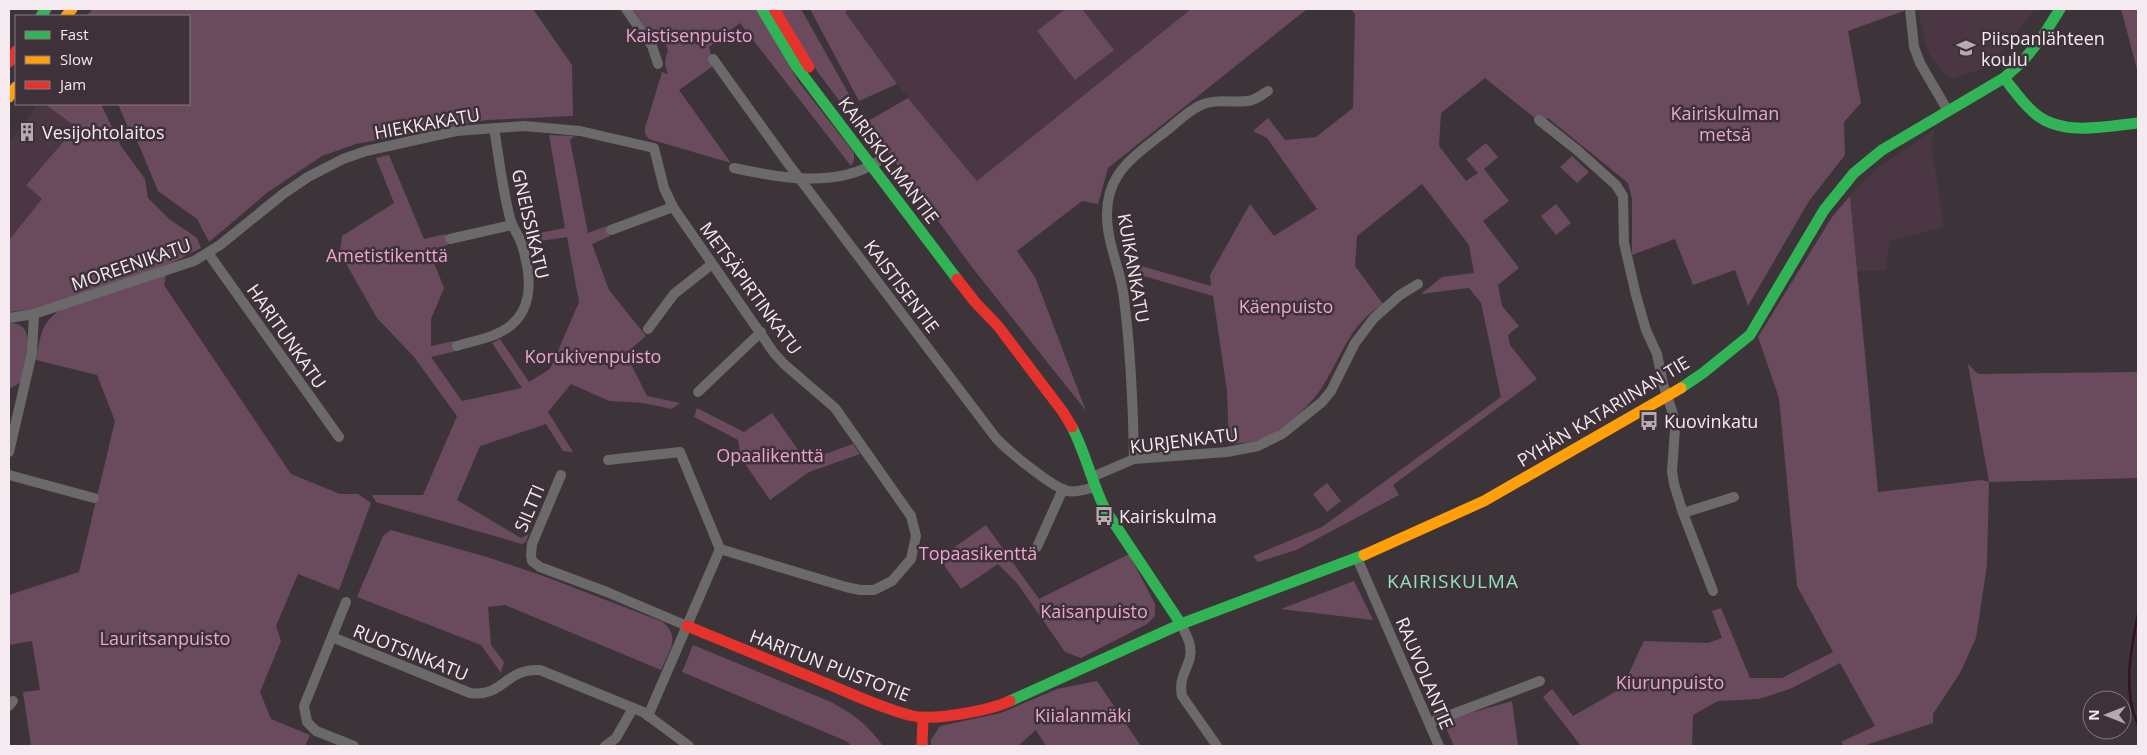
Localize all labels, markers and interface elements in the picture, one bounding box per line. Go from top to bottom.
legend [15,15,190,105]
park label: Kaistisenpuisto [625,23,753,47]
text: Fast [60,24,89,44]
place label: Piispanlähteen koulu [1981,26,2105,71]
school or university icon: Piispanlähteen koulu [1955,37,1977,59]
text: Slow [60,49,93,69]
text: Jam [58,74,86,94]
street label: KAIRISKULMANTIE [833,92,945,228]
park label: Kairiskulman metsä [1671,101,1779,146]
street label: HIEKKAKATU [372,102,482,144]
place label: Vesijohtolaitos [42,120,165,144]
building icon: Vesijohtolaitos [16,121,38,143]
street label: GNEISSIKATU [507,167,555,281]
street label: KUIKANKATU [1113,211,1155,325]
street label: METSÄPIRTINKATU [695,217,807,359]
street label: MOREENIKATU [68,232,194,296]
street label: KAISTISENTIE [859,235,945,337]
park label: Ametistikenttä [326,243,448,267]
street label: HARITUNKATU [242,279,332,393]
park label: Käenpuisto [1239,294,1333,318]
park label: Korukivenpuisto [525,344,661,368]
street label: PYHÄN KATARIINAN TIE [1512,350,1694,472]
place label: Kuovinkatu [1664,409,1758,433]
bus stop icon: Kuovinkatu [1638,410,1660,432]
street label: KURJENKATU [1128,421,1240,459]
park label: Opaalikenttä [716,443,824,467]
street label: SILTTI [508,481,550,535]
place label: Kairiskulma [1119,504,1217,528]
bus stop icon: Kairiskulma [1093,505,1115,527]
park label: Topaasikenttä [919,541,1037,565]
district label: KAIRISKULMA [1387,568,1519,594]
park label: Kaisanpuisto [1040,599,1148,623]
street label: RAUVOLANTIE [1391,613,1459,733]
street label: RUOTSINKATU [350,618,472,686]
street label: HARITUN PUISTOTIE [746,623,914,707]
park label: Lauritsanpuisto [100,626,230,650]
park label: Kiurunpuisto [1616,670,1724,694]
north arrow [2082,690,2132,740]
park label: Kiialanmäki [1035,703,1131,727]
text: N [2084,709,2103,721]

